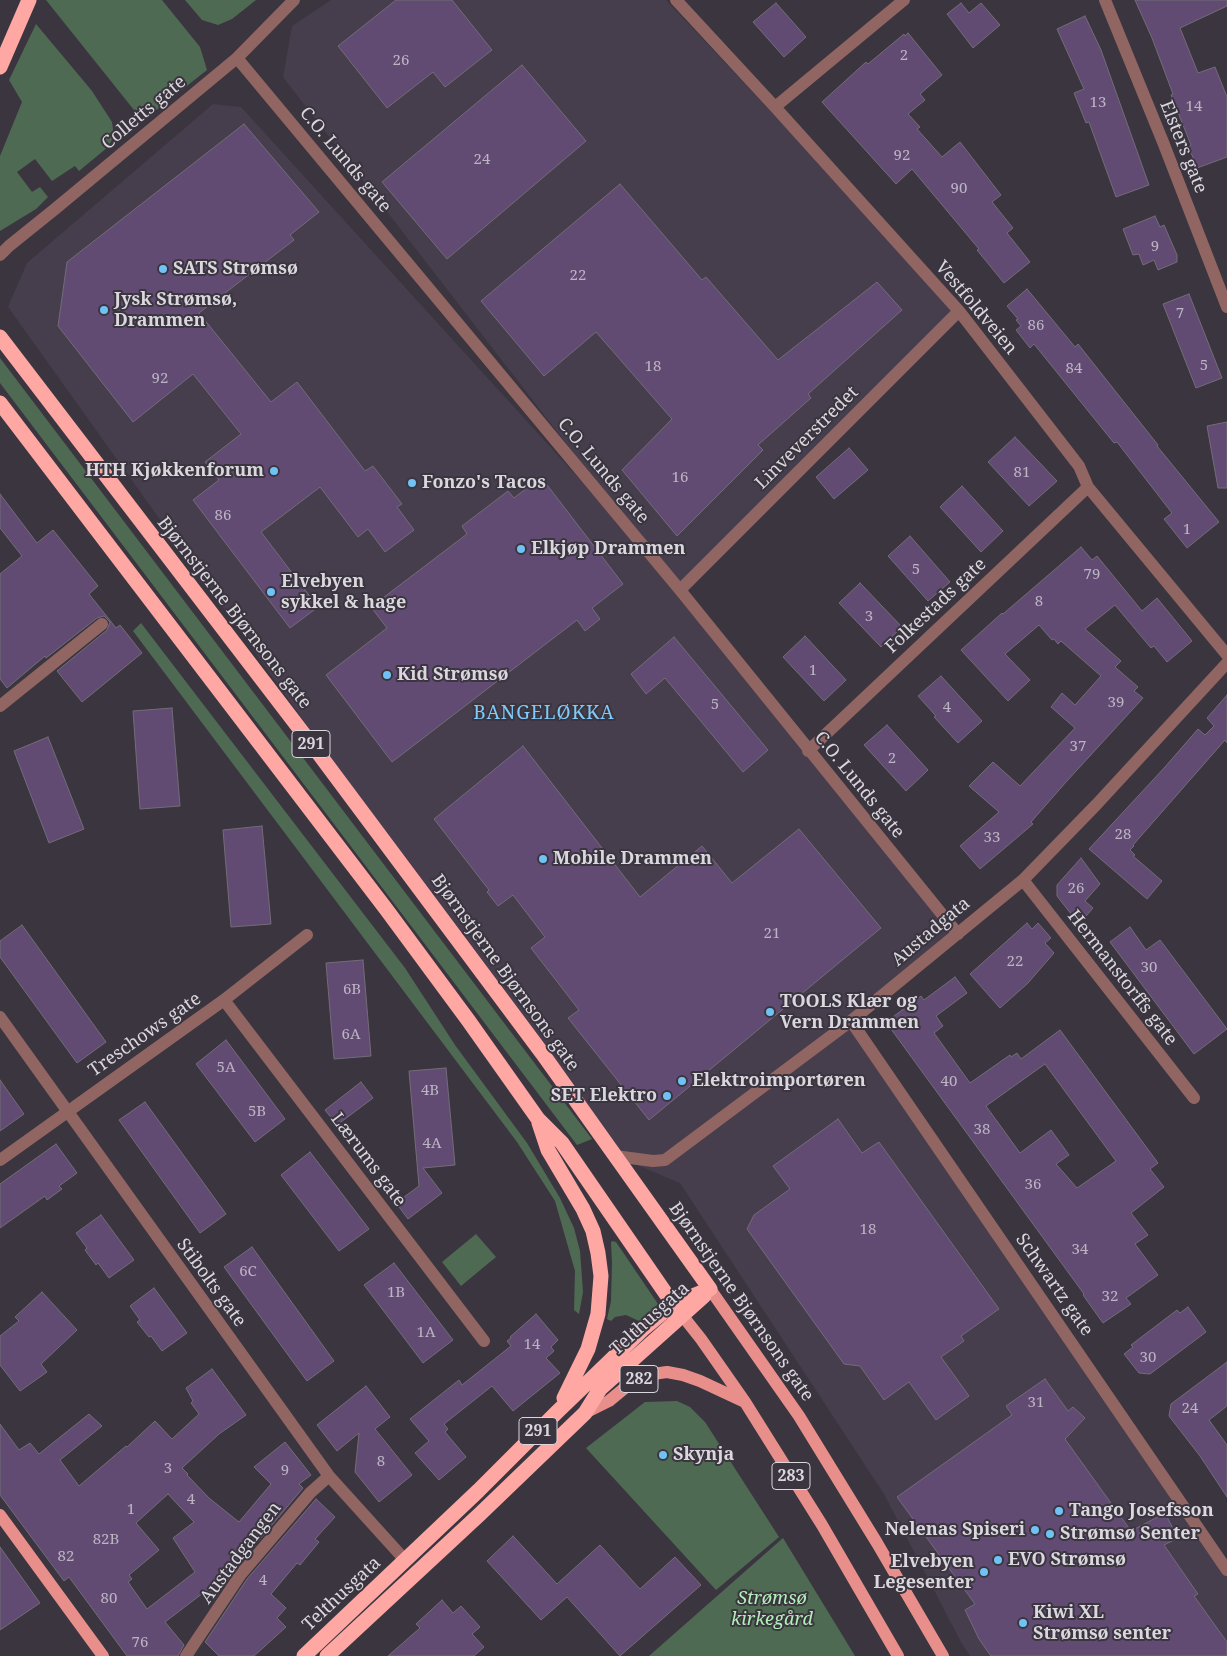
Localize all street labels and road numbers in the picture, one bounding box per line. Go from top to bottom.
street label: Colletts gate [97,71,191,155]
street label: Elsters gate [1155,98,1211,196]
street label: C.O. Lunds gate [295,103,395,217]
street label: Vestfoldveien [930,257,1022,359]
street label: Linveverstredet [751,382,863,494]
street label: C.O. Lunds gate [553,414,653,528]
street label: Bjørnstjerne Bjørnsons gate [152,513,316,713]
street label: Folkestads gate [881,554,991,658]
street label: C.O. Lunds gate [809,727,909,843]
road number: 291 [292,731,330,758]
street label: Bjørnstjerne Bjørnsons gate [426,870,584,1076]
street label: Austadgata [887,893,975,971]
street label: Hermanstorffs gate [1062,906,1182,1050]
street label: Treschows gate [85,988,205,1082]
street label: Lærums gate [326,1109,410,1211]
street label: Bjørnstjerne Bjørnsons gate [664,1198,818,1406]
street label: Schwartz gate [1011,1230,1097,1340]
street label: Stibolts gate [172,1235,250,1331]
street label: Telthusgata [606,1278,694,1360]
road number: 282 [620,1366,658,1392]
road number: 291 [519,1418,557,1444]
road number: 283 [772,1462,810,1490]
street label: Austadgangen [196,1498,286,1608]
street label: Telthusgata [298,1552,386,1636]

